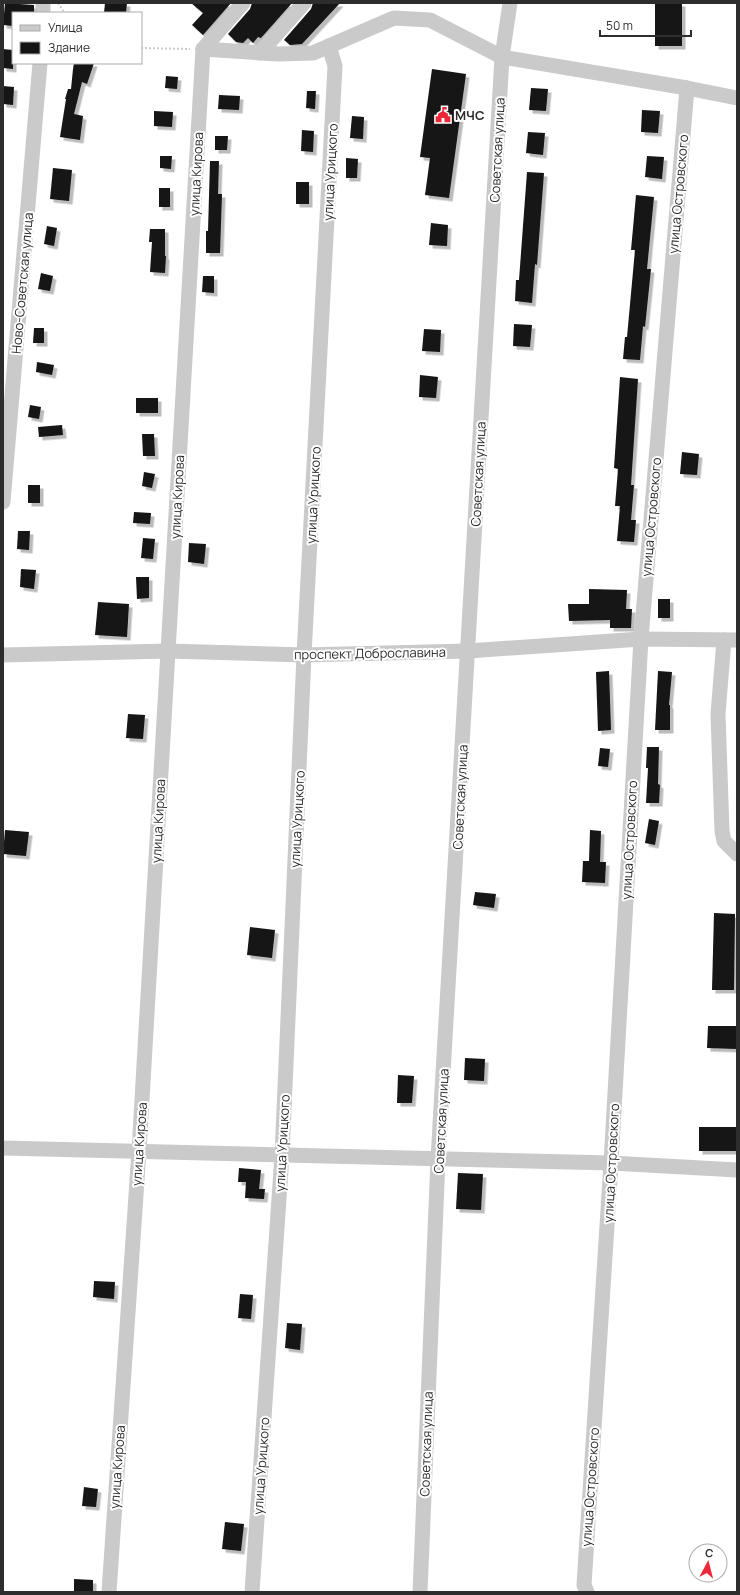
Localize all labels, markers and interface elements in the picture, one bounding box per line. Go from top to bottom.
legend [12,12,142,64]
scale bar [600,12,691,38]
text: 50 m [606,17,633,34]
text: Улица [48,19,82,36]
text: Здание [48,39,90,56]
street label: Советская улица [485,97,509,203]
public building icon: МЧС [434,106,452,124]
place label: МЧС [455,106,485,124]
street label: улица Урицкого [318,122,342,221]
street label: улица Кирова [185,132,207,216]
street label: улица Островского [664,133,692,254]
street label: Ново-Советская улица [7,211,37,355]
street label: Советская улица [466,421,490,527]
street label: улица Урицкого [301,445,325,544]
street label: улица Кирова [166,455,188,539]
street label: улица Островского [637,456,665,577]
street label: проспект Доброславина [294,643,446,663]
street label: Советская улица [448,744,472,850]
street label: улица Урицкого [285,769,309,868]
street label: улица Кирова [147,779,169,863]
street label: улица Островского [617,780,641,900]
street label: Советская улица [429,1068,453,1174]
street label: улица Урицкого [270,1093,294,1192]
street label: улица Кирова [127,1101,151,1187]
street label: улица Островского [599,1103,623,1223]
street label: Советская улица [415,1391,437,1497]
street label: улица Урицкого [249,1416,273,1515]
street label: улица Кирова [105,1424,129,1510]
street label: улица Островского [577,1426,603,1547]
north arrow [688,1543,728,1583]
text: С [704,1545,714,1561]

